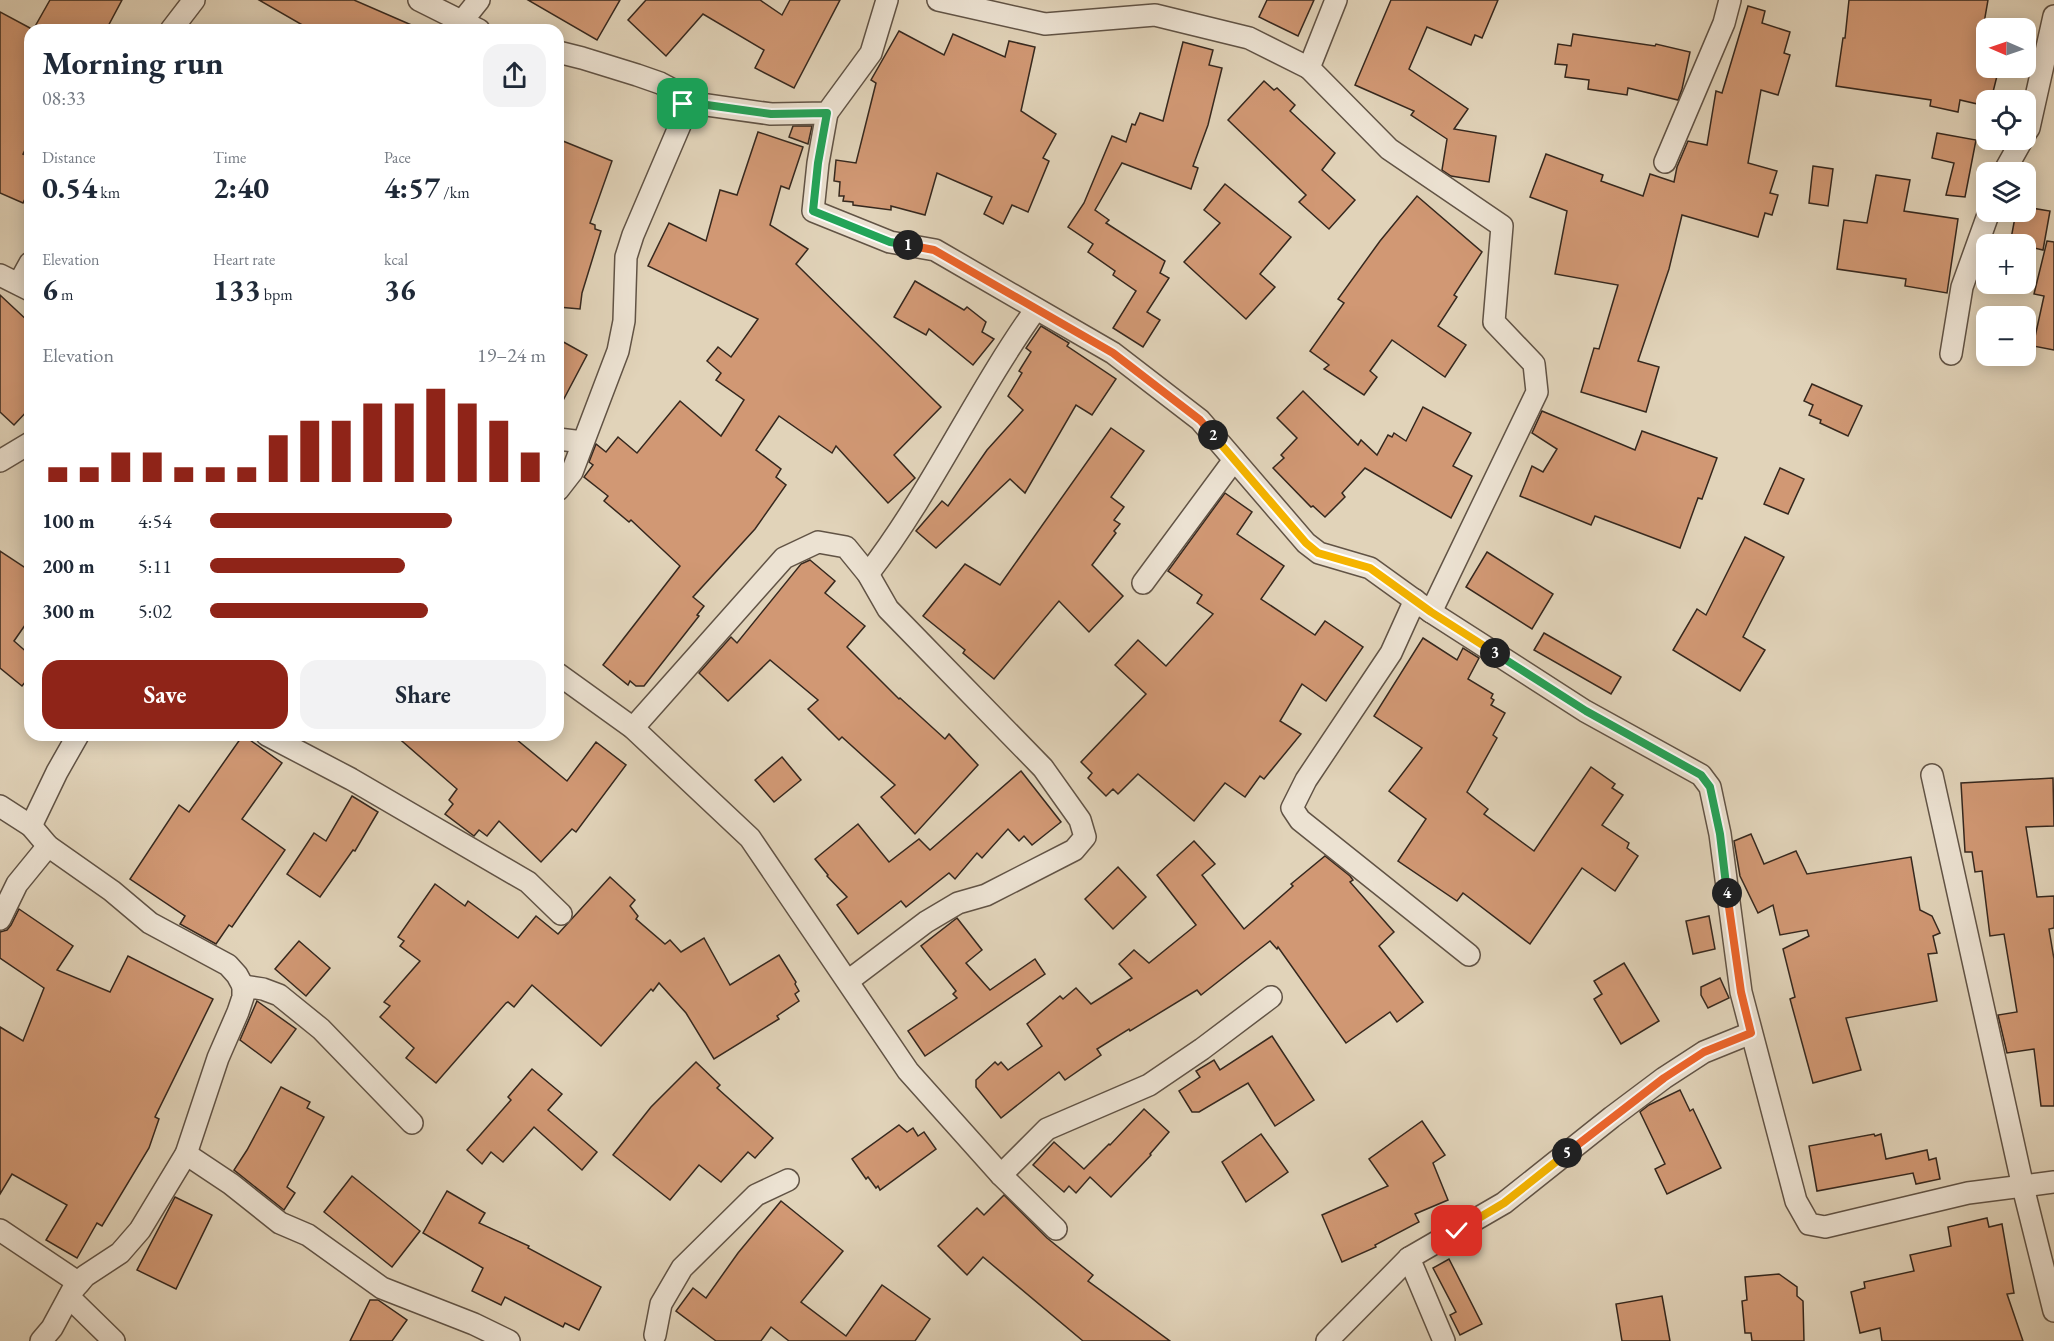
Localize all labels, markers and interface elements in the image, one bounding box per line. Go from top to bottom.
north arrow [1976,18,2036,78]
map controls [1976,18,2036,366]
text: Morning run [42,41,224,84]
button: share [483,44,546,107]
pin [657,78,708,129]
text: 08:33 [42,85,85,111]
icon: arrive [666,87,699,120]
button: locate [1976,90,2036,150]
text: Distance [42,147,95,168]
text: Time [213,147,246,168]
text: Pace [384,147,411,168]
button: layers [1976,162,2036,222]
text: 0.54 [42,168,97,207]
text: 2:40 [213,168,269,207]
text: 4:57 [384,168,440,207]
text: km [97,182,120,203]
text: /km [440,182,470,203]
pin: 1 [893,230,923,260]
text: 1 [904,234,912,255]
button: + [1976,234,2036,294]
text: Elevation [42,249,100,270]
text: Heart rate [213,249,275,270]
text: kcal [384,249,408,270]
text: 6 [42,270,58,309]
text: 133 [213,270,261,309]
text: 36 [384,270,416,309]
text: m [58,284,74,305]
text: bpm [261,284,293,305]
button: − [1976,306,2036,366]
text: Elevation [42,342,114,368]
text: 19–24 m [477,342,546,368]
pin: 2 [1198,420,1228,450]
text: 2 [1209,424,1217,445]
text: 100 m [42,508,95,534]
text: 4:54 [138,508,172,534]
text: 200 m [42,553,95,579]
text: 5:11 [138,553,172,579]
text: 300 m [42,598,95,624]
text: 5:02 [138,598,172,624]
pin: 3 [1480,638,1510,668]
text: 3 [1491,642,1499,663]
button: Save [42,660,288,729]
button: Share [300,660,546,729]
pin: 4 [1712,878,1742,908]
text: 4 [1723,882,1731,903]
pin: 5 [1552,1138,1582,1168]
text: 5 [1563,1142,1571,1163]
pin [1431,1205,1482,1256]
icon: check [1440,1214,1473,1247]

